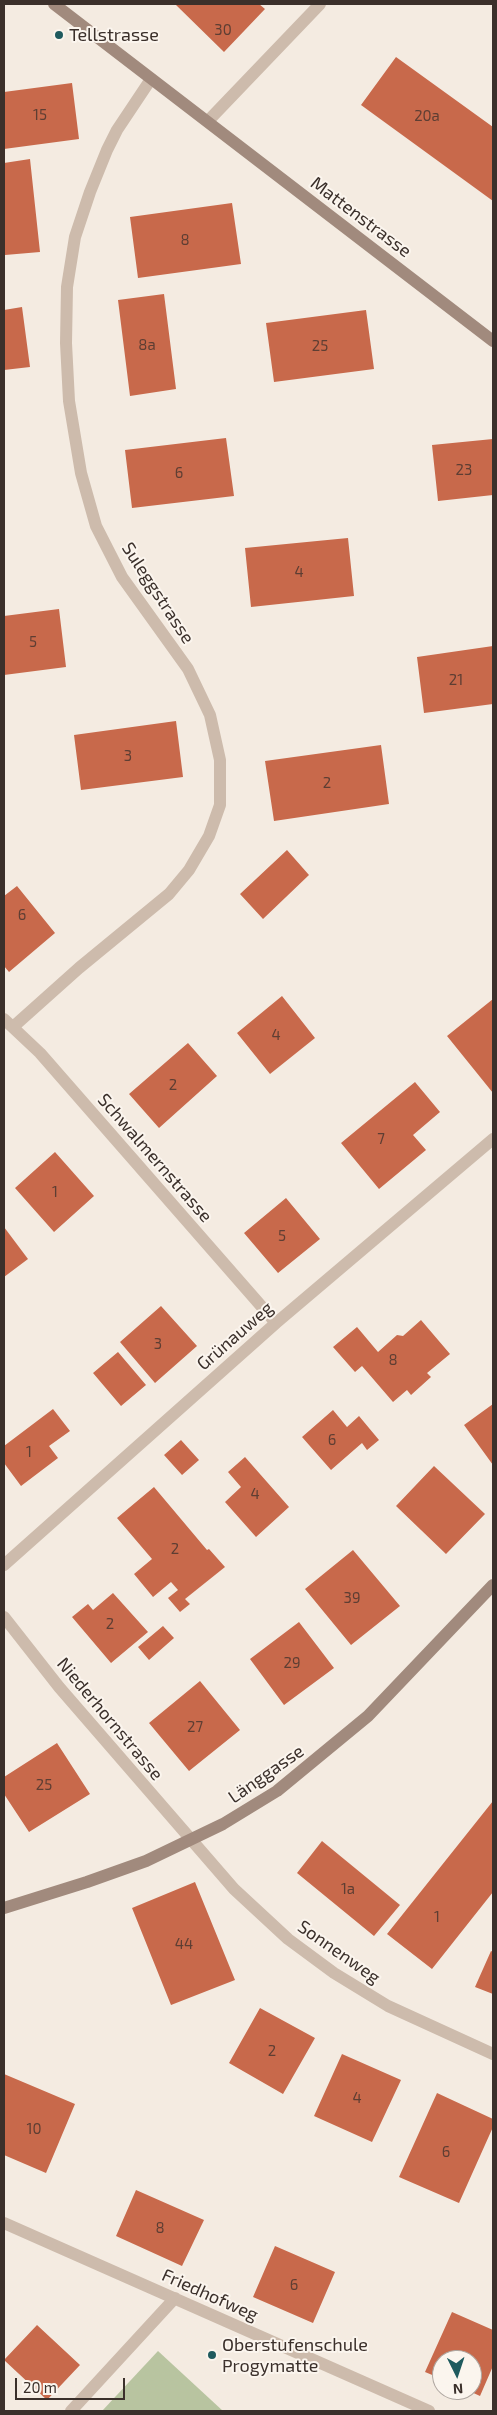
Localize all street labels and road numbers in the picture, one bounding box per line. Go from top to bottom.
street label: Mattenstrasse [306,172,416,262]
street label: Suleggstrasse [117,538,199,648]
street label: Schwalmernstrasse [93,1089,217,1227]
street label: Grünauweg [192,1297,278,1375]
street label: Niederhornstrasse [52,1653,168,1785]
street label: Länggasse [224,1740,308,1808]
street label: Sonnenweg [294,1916,384,1988]
street label: Friedhofweg [159,2264,261,2326]

